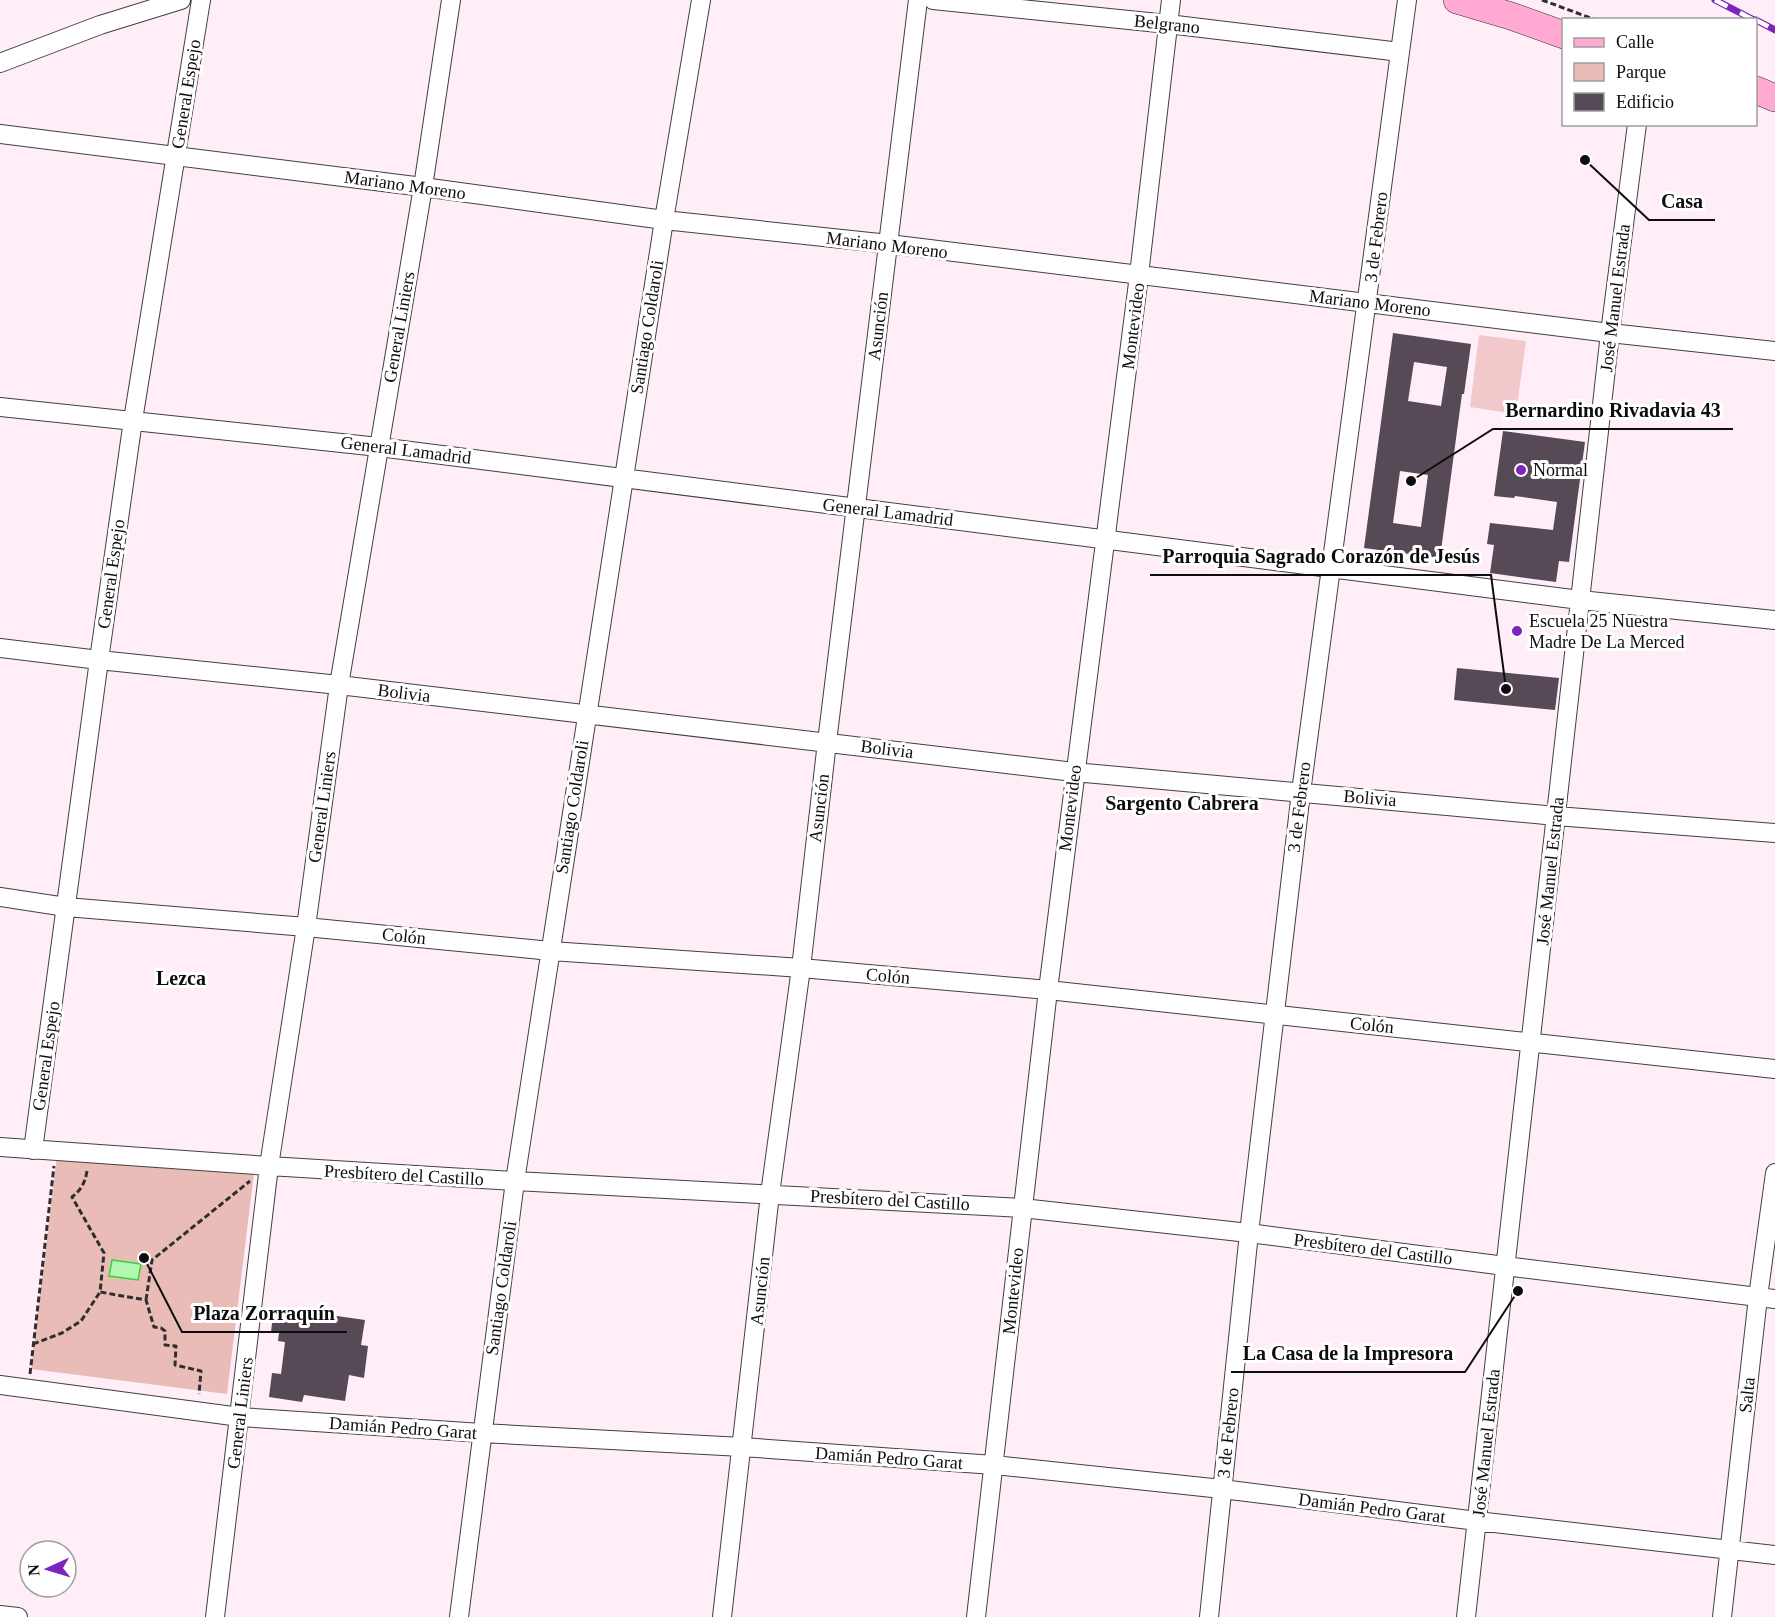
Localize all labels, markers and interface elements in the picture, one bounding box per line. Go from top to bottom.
street label: Belgrano [1133,11,1201,37]
legend [1562,18,1757,126]
text: Calle [1616,32,1654,52]
street label: General Espejo [167,38,205,150]
text: Parque [1616,62,1666,82]
text: Edificio [1616,92,1674,112]
street label: Mariano Moreno [343,167,467,203]
callout: Casa [1649,182,1715,220]
text: Casa [1661,190,1703,212]
street label: 3 de Febrero [1361,191,1391,283]
street label: José Manuel Estrada [1596,223,1634,373]
street label: Mariano Moreno [825,228,949,262]
street label: Santiago Coldaroli [627,259,667,395]
street label: General Liniers [379,270,419,384]
street label: Montevideo [1118,282,1148,370]
street label: Mariano Moreno [1308,286,1432,320]
street label: Asunción [864,291,892,361]
callout: Bernardino Rivadavia 43 [1493,391,1733,429]
text: Bernardino Rivadavia 43 [1505,399,1721,421]
street label: General Lamadrid [340,432,472,468]
place label: Normal [1533,460,1588,480]
marker: Normal [1514,463,1528,477]
street label: General Lamadrid [822,494,954,530]
street label: General Espejo [93,518,129,630]
callout: Parroquia Sagrado Corazón de Jesús [1150,537,1491,575]
text: Parroquia Sagrado Corazón de Jesús [1162,545,1480,568]
place label: Escuela 25 Nuestra Madre De La Merced [1529,611,1684,652]
marker: Escuela 25 Nuestra Madre De La Merced [1510,624,1524,638]
street label: Bolivia [376,680,432,706]
street label: Bolivia [859,736,915,762]
street label: Santiago Coldaroli [552,739,592,875]
street label: General Liniers [304,750,340,864]
street label: 3 de Febrero [1284,761,1314,853]
street label: Montevideo [1055,764,1085,852]
street label: Asunción [805,773,833,843]
street label: Bolivia [1343,786,1397,810]
district label: Sargento Cabrera [1105,792,1259,815]
street label: José Manuel Estrada [1532,796,1568,946]
street label: Colón [381,924,427,948]
street label: Colón [865,964,911,988]
district label: Lezca [156,967,206,989]
street label: General Espejo [28,1000,64,1112]
street label: Colón [1349,1013,1395,1037]
street label: Presbítero del Castillo [324,1161,484,1189]
street label: Presbítero del Castillo [810,1186,970,1214]
street label: Santiago Coldaroli [482,1220,520,1356]
street label: Presbítero del Castillo [1292,1229,1454,1269]
street label: Montevideo [999,1247,1027,1335]
street label: Asunción [746,1256,774,1326]
callout: Plaza Zorraquín [182,1294,347,1332]
text: Plaza Zorraquín [193,1302,335,1325]
callout: La Casa de la Impresora [1231,1334,1465,1372]
text: La Casa de la Impresora [1243,1342,1453,1365]
street label: General Liniers [223,1356,257,1470]
street label: José Manuel Estrada [1468,1368,1504,1518]
street label: Salta [1735,1376,1759,1414]
street label: 3 de Febrero [1213,1387,1243,1479]
street label: Damián Pedro Garat [329,1413,477,1443]
street label: Damián Pedro Garat [815,1443,963,1473]
street label: Damián Pedro Garat [1297,1489,1447,1527]
north arrow [18,1539,78,1599]
text: N [25,1563,42,1576]

